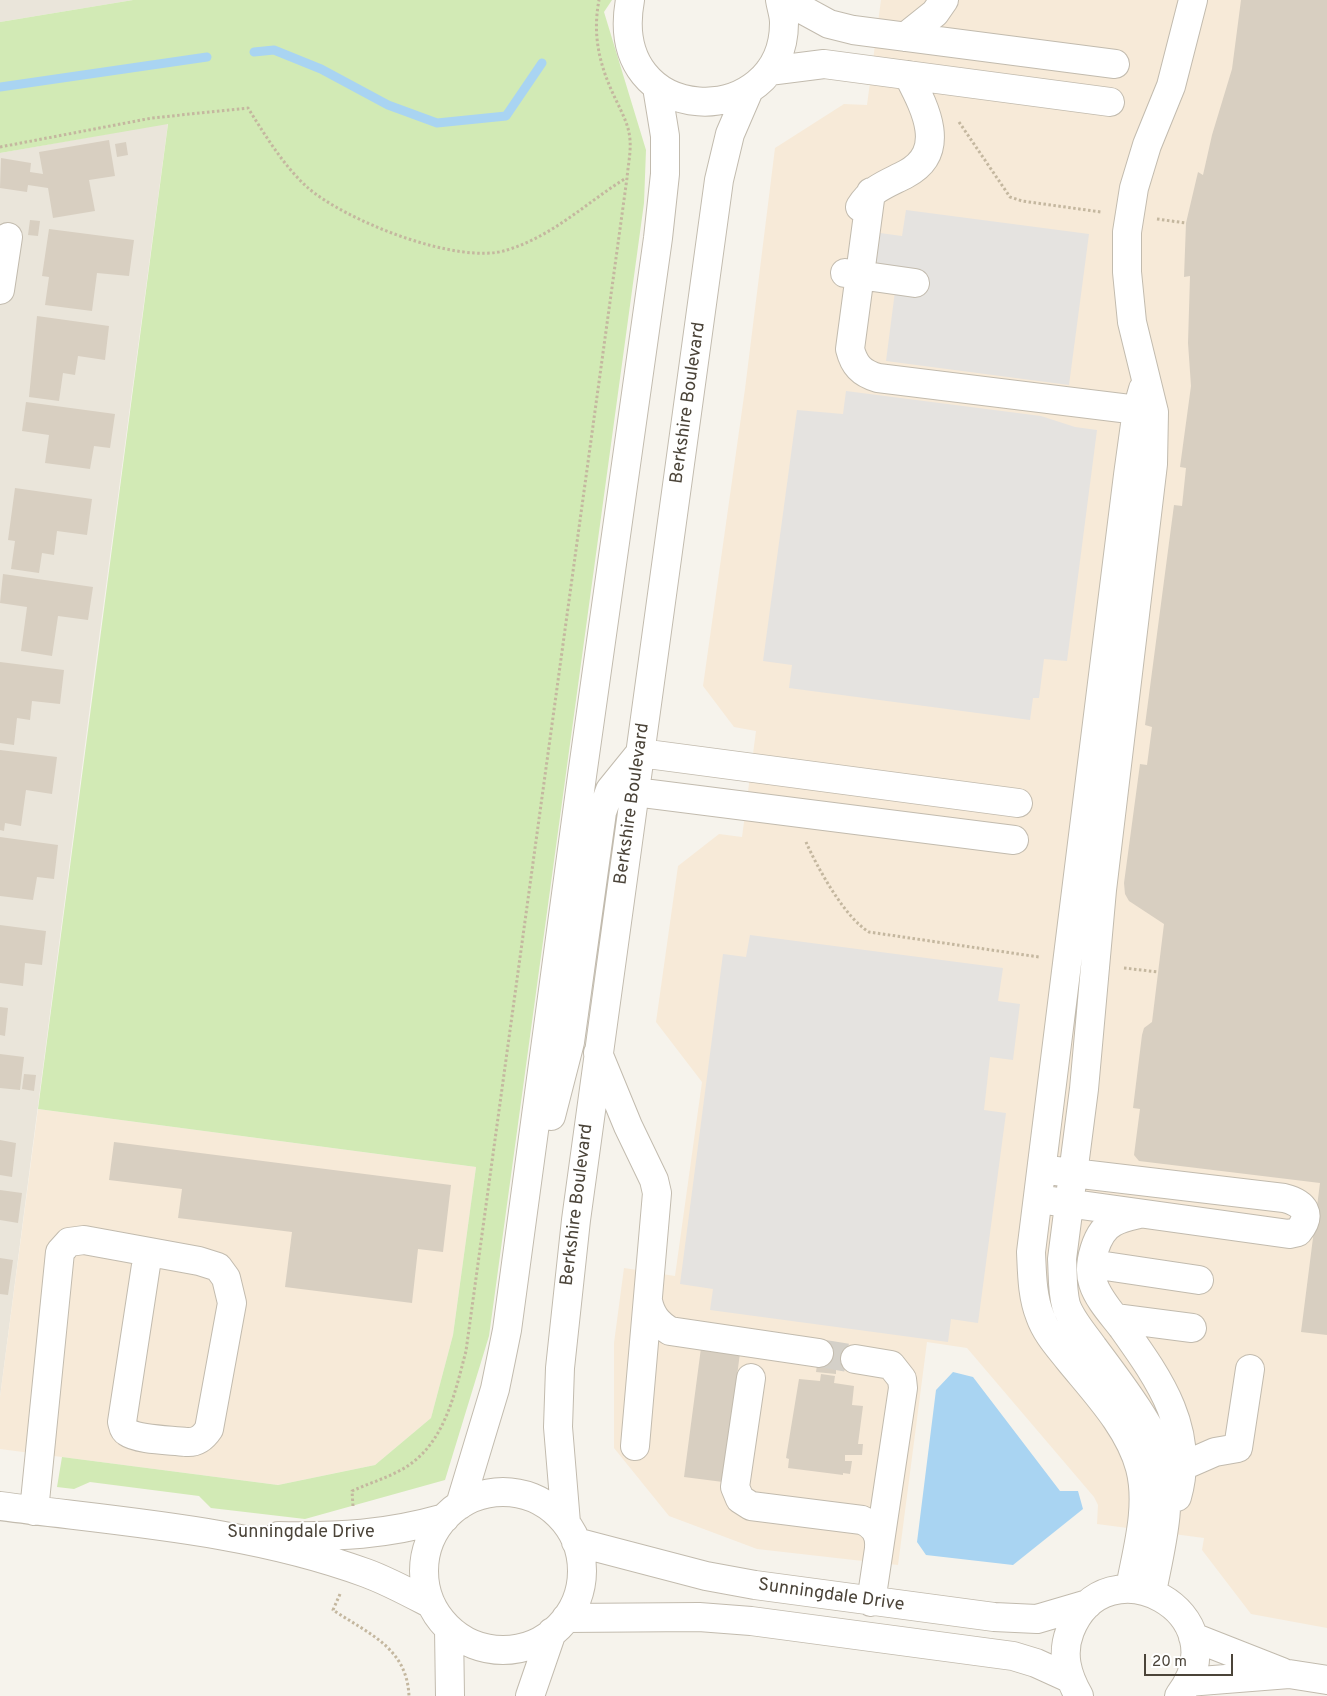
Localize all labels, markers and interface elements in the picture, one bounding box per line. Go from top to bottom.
street label: Berkshire Boulevard [667,321,711,485]
street label: Berkshire Boulevard [611,722,655,886]
street label: Berkshire Boulevard [557,1123,599,1287]
street label: Sunningdale Drive [227,1522,375,1544]
street label: Sunningdale Drive [757,1575,905,1617]
scale bar [1147,1644,1236,1676]
text: 20 m [1152,1653,1187,1672]

